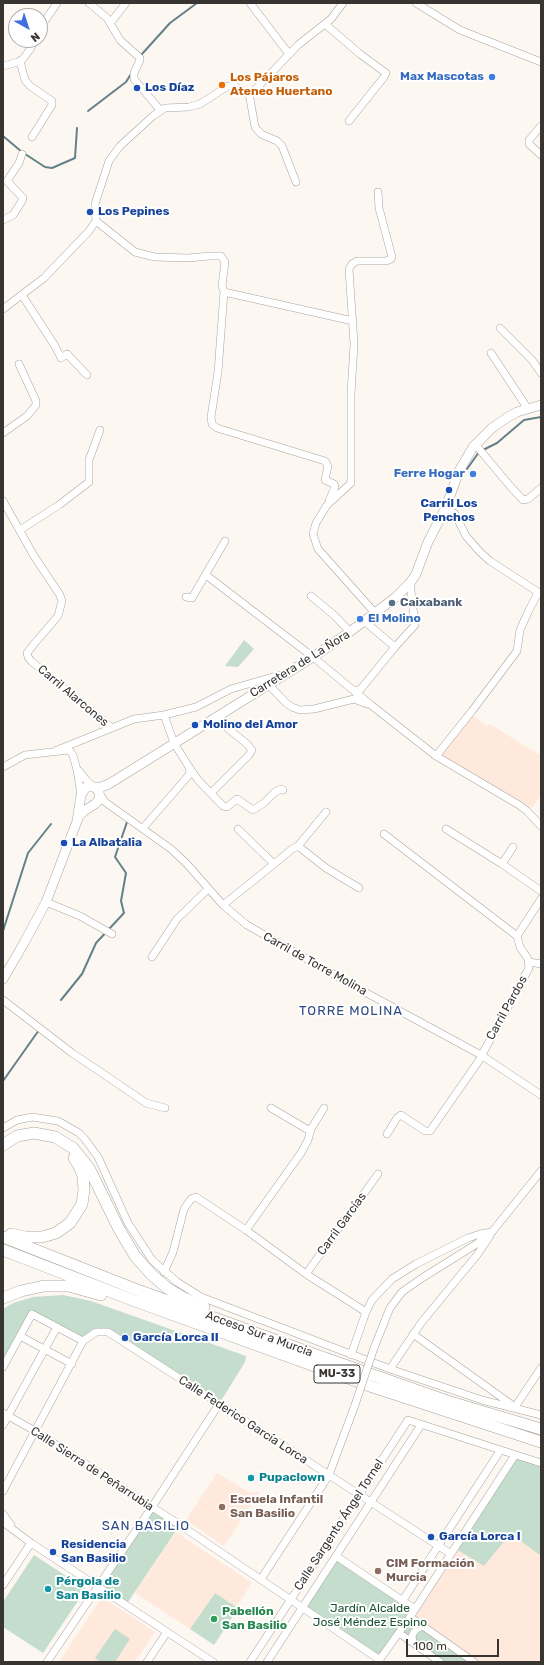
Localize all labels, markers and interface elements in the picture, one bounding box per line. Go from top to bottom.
north arrow [8,8,48,48]
text: N [28,29,42,44]
place label: Max Mascotas [400,70,484,84]
place label: Los Pájaros Ateneo Huertano [230,71,333,99]
marker: Max Mascotas [487,72,497,82]
marker: Los Pájaros Ateneo Huertano [217,80,227,90]
place label: Los Díaz [145,81,194,95]
marker: Los Díaz [132,83,142,93]
place label: Los Pepines [98,205,169,219]
marker: Los Pepines [85,207,95,217]
place label: Ferre Hogar [394,467,465,481]
marker: Ferre Hogar [468,469,478,479]
marker: Carril Los Penchos [444,485,454,495]
place label: Carril Los Penchos [421,497,477,525]
place label: Caixabank [400,596,462,610]
marker: Caixabank [387,598,397,608]
place label: El Molino [368,612,421,626]
marker: El Molino [355,614,365,624]
street label: Carretera de La Ñora [247,627,353,701]
street label: Carril Alarcones [35,662,111,730]
place label: Molino del Amor [203,718,298,732]
marker: Molino del Amor [190,720,200,730]
place label: La Albatalia [72,836,142,850]
marker: La Albatalia [59,838,69,848]
street label: Carril de Torre Molina [260,929,370,999]
street label: Carril Pardos [483,973,531,1043]
district label: TORRE MOLINA [299,1003,403,1019]
street label: Carril Garcías [314,1190,370,1258]
street label: Acceso Sur a Murcia [203,1308,315,1360]
place label: García Lorca II [133,1331,219,1345]
marker: García Lorca II [120,1333,130,1343]
road number: MU-33 [314,1365,360,1383]
street label: Calle Federico García Lorca [176,1373,310,1467]
street label: Calle Sierra de Peñarrubia [28,1424,156,1514]
street label: Calle Sargento Ángel Tornel [291,1457,387,1593]
place label: Pupaclown [259,1471,325,1485]
marker: Pupaclown [246,1473,256,1483]
place label: Escuela Infantil San Basilio [230,1493,323,1521]
marker: Escuela Infantil San Basilio [217,1502,227,1512]
district label: SAN BASILIO [102,1518,190,1534]
place label: García Lorca I [439,1530,521,1544]
marker: García Lorca I [426,1532,436,1542]
place label: Residencia San Basilio [61,1538,126,1566]
marker: Residencia San Basilio [48,1547,58,1557]
place label: CIM Formación Murcia [386,1557,475,1585]
marker: CIM Formación Murcia [373,1566,383,1576]
place label: Pérgola de San Basilio [56,1575,121,1603]
marker: Pérgola de San Basilio [43,1584,53,1594]
park label: Jardín Alcalde José Méndez Espino [313,1602,427,1630]
place label: Pabellón San Basilio [222,1605,287,1633]
marker: Pabellón San Basilio [209,1614,219,1624]
scale bar [408,1631,501,1657]
text: 100 m [413,1639,447,1653]

